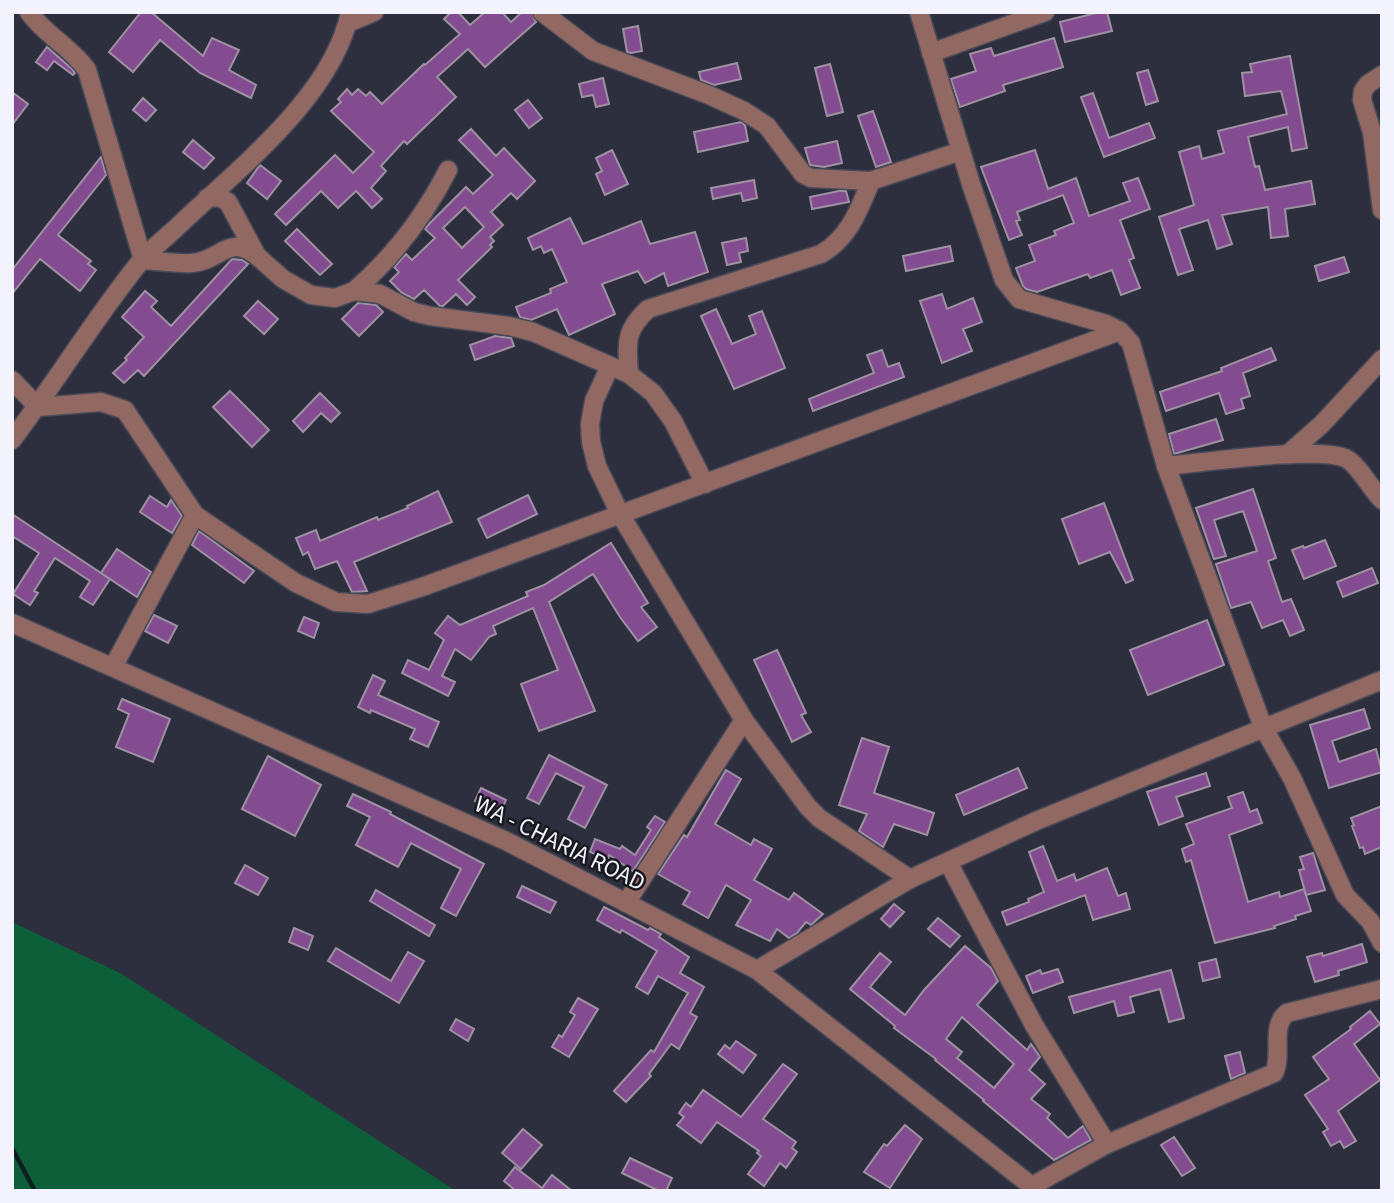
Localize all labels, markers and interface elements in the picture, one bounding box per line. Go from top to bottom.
street label: WA - CHARIA ROAD [468,787,651,900]

